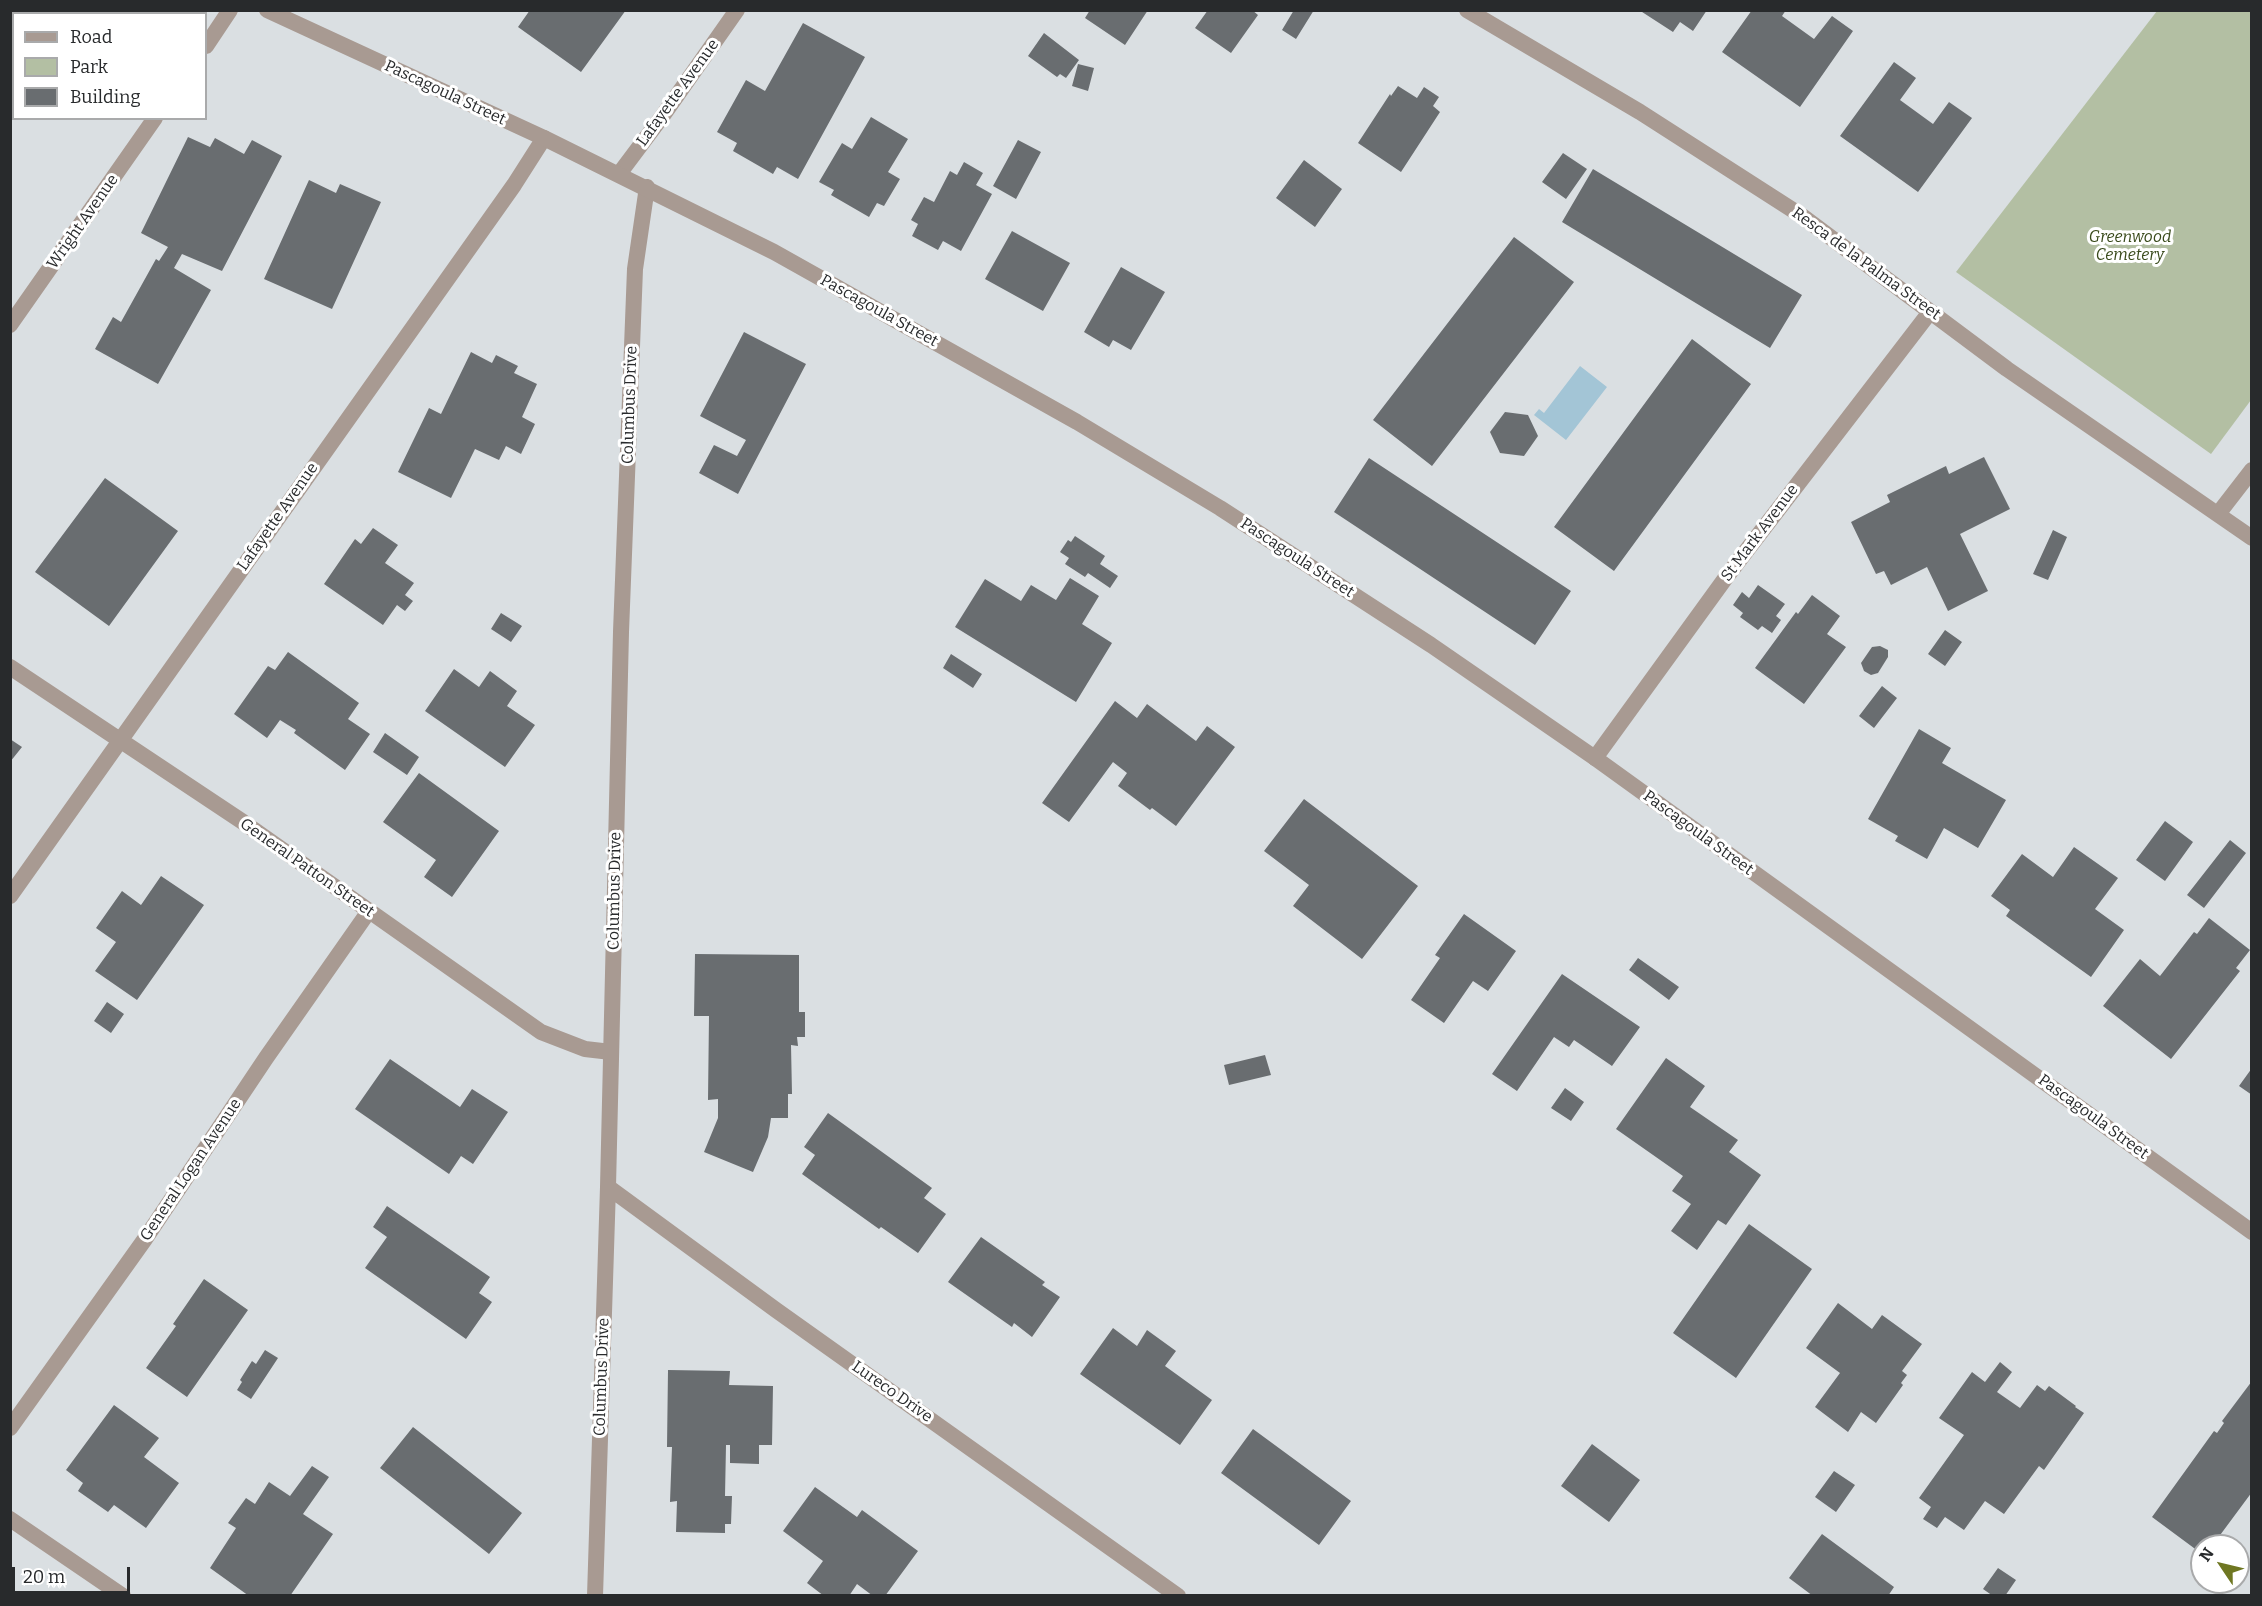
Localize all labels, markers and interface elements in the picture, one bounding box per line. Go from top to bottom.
legend [12,12,207,120]
text: Road [70,26,112,48]
street label: Lafayette Avenue [633,36,723,150]
text: Park [70,56,108,78]
street label: Pascagoula Street [381,56,509,130]
text: Building [70,86,141,108]
street label: Wright Avenue [43,171,123,273]
street label: Resca de la Palma Street [1788,204,1944,324]
park label: Greenwood Cemetery [2089,228,2171,266]
street label: Pascagoula Street [817,271,941,351]
street label: Columbus Drive [618,346,642,464]
street label: Lafayette Avenue [234,459,322,575]
street label: St Mark Avenue [1717,481,1803,585]
street label: Pascagoula Street [1237,514,1357,602]
street label: Pascagoula Street [1639,787,1757,879]
street label: General Patton Street [236,814,378,922]
street label: Columbus Drive [604,832,626,950]
street label: Pascagoula Street [2034,1071,2152,1163]
street label: General Logan Avenue [136,1095,246,1245]
street label: Columbus Drive [590,1318,614,1436]
street label: Lureco Drive [848,1357,936,1427]
north arrow [2190,1534,2250,1594]
text: N [2195,1544,2218,1565]
scale bar [15,1555,134,1593]
text: 20 m [23,1566,65,1588]

